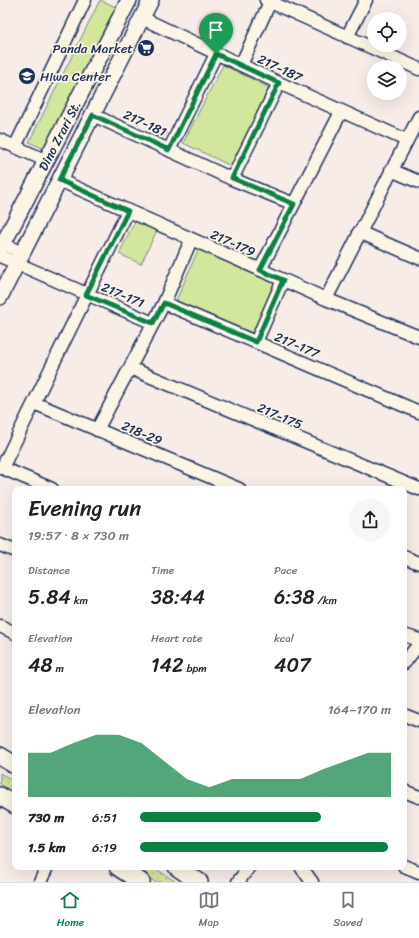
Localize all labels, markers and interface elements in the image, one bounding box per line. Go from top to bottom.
map controls [367,12,407,100]
button: locate [367,12,407,52]
pin [199,13,233,54]
icon: arrive [205,19,227,41]
place label: Panda Market [53,37,133,60]
supermarket icon: Panda Market [136,38,156,58]
street label: 217-187 [254,48,308,89]
button: layers [367,60,407,100]
place label: Hiwa Center [40,65,111,88]
school or university icon: Hiwa Center [17,66,37,86]
street label: Dino Zrari St. [31,96,87,175]
street label: 217-181 [120,103,171,143]
street label: 217-179 [207,223,259,263]
street label: 217-171 [98,276,149,315]
street label: 217-177 [271,325,325,365]
street label: 217-175 [254,396,306,436]
street label: 218-29 [118,414,166,452]
text: Evening run [28,489,141,528]
button: share [349,499,391,541]
text: 19:57 · 8 × 730 m [28,524,129,547]
text: Distance [28,561,70,580]
text: Time [151,561,174,580]
text: Pace [274,561,297,580]
text: 5.84 [28,580,71,615]
text: 38:44 [151,580,205,615]
text: 6:38 [274,580,314,615]
text: km [71,591,88,610]
text: /km [314,591,337,610]
text: Elevation [28,629,73,648]
text: Heart rate [151,629,203,648]
text: kcal [274,629,294,648]
text: 48 [28,648,53,683]
text: 142 [151,648,184,683]
text: 407 [274,648,311,683]
text: m [53,659,64,678]
text: bpm [184,659,207,678]
text: Elevation [28,698,81,721]
text: 164–170 m [328,698,391,721]
text: 730 m [28,806,64,829]
text: 6:51 [92,806,117,829]
text: 1.5 km [28,836,66,859]
text: 6:19 [92,836,117,859]
tab: Home [57,889,84,932]
tab: Map [198,889,220,932]
tab: Saved [333,889,362,932]

